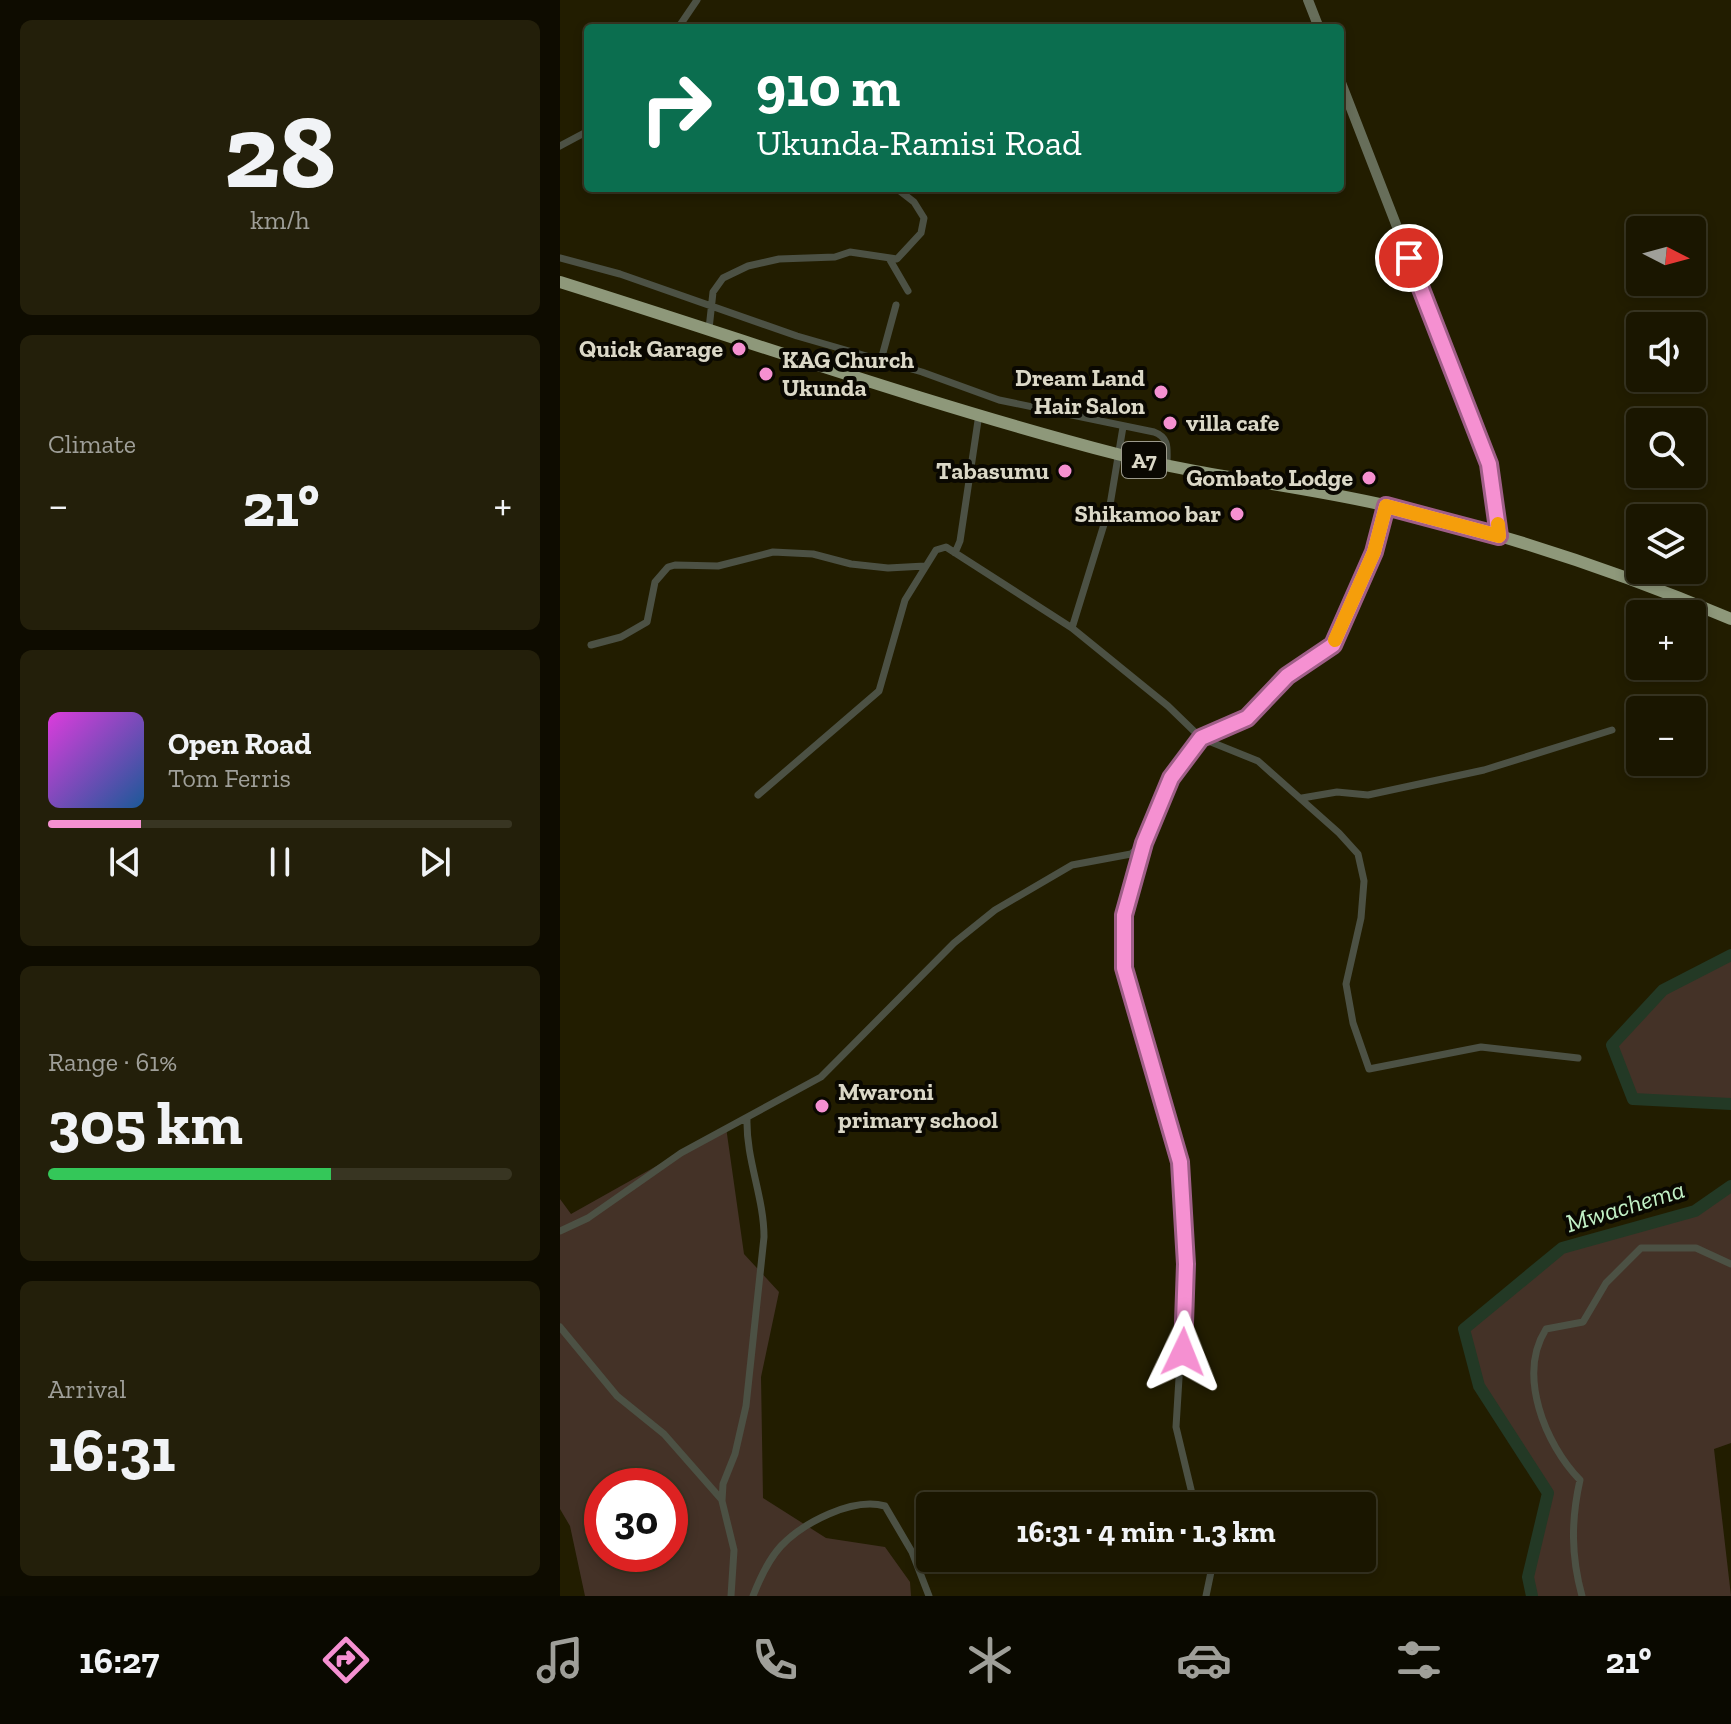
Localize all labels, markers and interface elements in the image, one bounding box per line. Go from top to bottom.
text: 910 m [756,53,900,120]
icon: right [624,56,728,160]
text: 28 [224,89,336,214]
text: Ukunda-Ramisi Road [756,121,1082,164]
text: km/h [250,204,310,236]
north arrow [1626,216,1706,296]
map controls [1626,216,1706,776]
pin [1375,224,1443,292]
icon: arrive [1387,236,1431,280]
button: sound [1626,312,1706,392]
place label: Quick Garage [579,334,723,363]
marker: Quick Garage [730,340,748,358]
place label: KAG Church Ukunda [782,345,914,402]
place label: Dream Land Hair Salon [1015,363,1145,420]
marker: KAG Church Ukunda [757,365,775,383]
marker: Dream Land Hair Salon [1152,383,1170,401]
place label: villa cafe [1186,408,1280,437]
button: search [1626,408,1706,488]
marker: villa cafe [1161,414,1179,432]
text: Climate [48,428,136,460]
road number: A7 [1122,442,1166,478]
place label: Tabasumu [936,456,1049,485]
marker: Tabasumu [1056,462,1074,480]
place label: Gombato Lodge [1186,463,1353,492]
text: 21° [242,469,320,541]
marker: Gombato Lodge [1360,469,1378,487]
text: − [48,478,69,531]
text: + [493,478,512,531]
place label: Shikamoo bar [1075,499,1221,528]
button: layers [1626,504,1706,584]
marker: Shikamoo bar [1228,505,1246,523]
button: + [1626,600,1706,680]
button: − [1626,696,1706,776]
text: Open Road [168,726,311,762]
text: Tom Ferris [168,762,291,794]
icon: previous [103,840,147,884]
icon: pause [258,840,302,884]
icon: next [413,840,457,884]
text: Range · 61% [48,1046,177,1078]
place label: Mwaroni primary school [838,1077,998,1134]
text: 305 km [48,1087,243,1159]
marker: Mwaroni primary school [813,1097,831,1115]
water label: Mwachema [1562,1173,1688,1239]
position arrow [1141,1310,1225,1394]
text: Arrival [48,1373,126,1405]
text: 16:31 [48,1414,176,1486]
speed limit sign: 30 [584,1468,688,1572]
text: 16:31 · 4 min · 1.3 km [1016,1514,1276,1550]
icon: directions [318,1632,374,1688]
icon: music [532,1632,588,1688]
icon: phone [747,1632,803,1688]
icon: climate [962,1632,1018,1688]
icon: car [1176,1632,1232,1688]
icon: filters [1391,1632,1447,1688]
text: 16:27 [79,1639,159,1682]
text: 21° [1605,1639,1652,1682]

